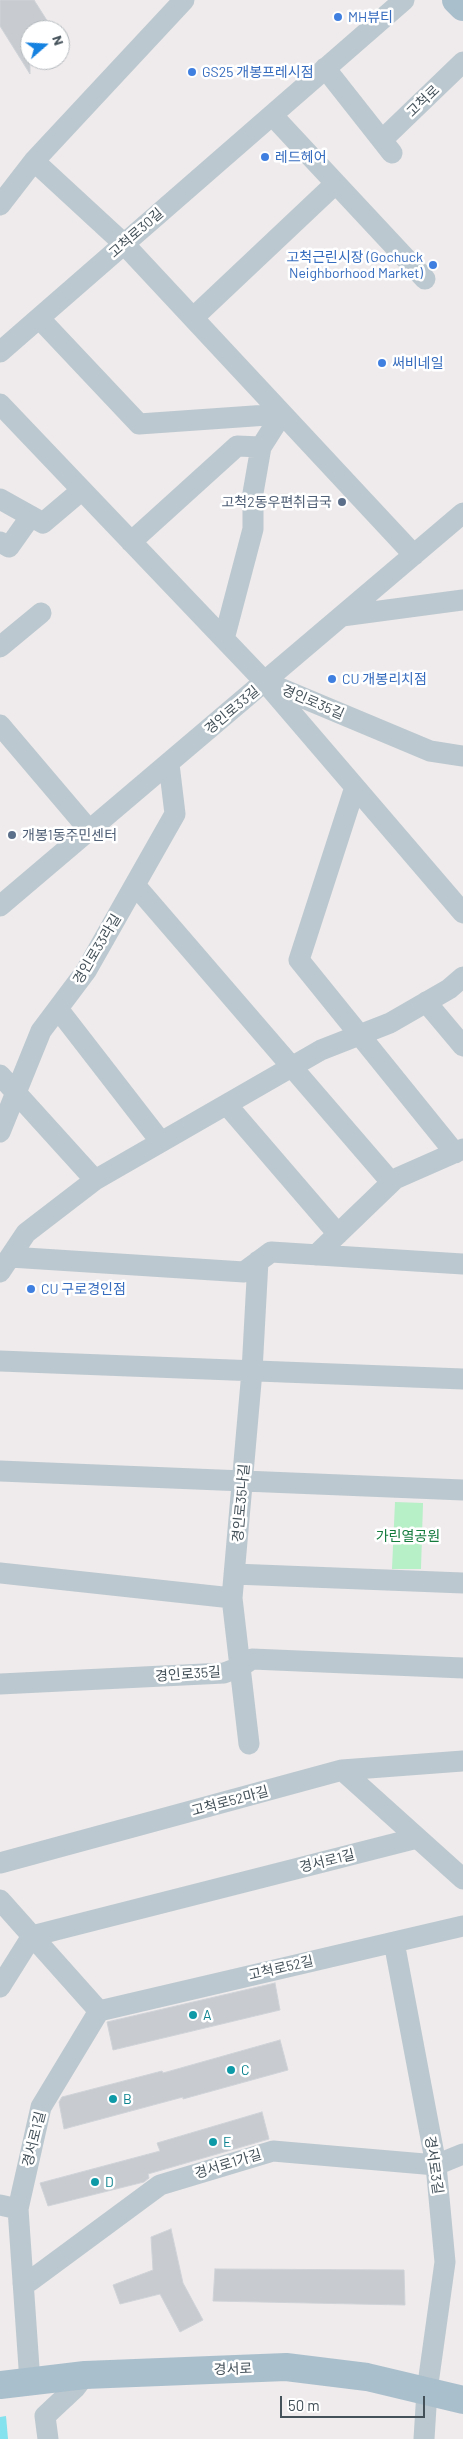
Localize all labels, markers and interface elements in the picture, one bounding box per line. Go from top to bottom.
place label: MH뷰티 [348,9,393,25]
marker: MH뷰티 [332,11,344,23]
north arrow [20,20,70,70]
text: N [49,33,68,47]
place label: GS25 개봉프레시점 [202,64,314,80]
marker: GS25 개봉프레시점 [186,66,198,78]
street label: 고척로 [403,82,443,120]
place label: 레드헤어 [275,149,327,165]
marker: 레드헤어 [259,151,271,163]
street label: 고척로30길 [105,205,167,261]
place label: 고척근린시장 (Gochuck Neighborhood Market) [286,249,423,282]
marker: 고척근린시장 (Gochuck Neighborhood Market) [427,259,439,271]
place label: 써비네일 [392,355,444,371]
marker: 써비네일 [376,357,388,369]
place label: 고척2동우편취급국 [221,494,332,510]
marker: 고척2동우편취급국 [336,496,348,508]
place label: CU 개봉리치점 [342,671,427,687]
marker: CU 개봉리치점 [326,673,338,685]
street label: 경인로35길 [279,681,347,723]
street label: 경인로33길 [201,682,263,738]
place label: 개봉1동주민센터 [22,827,117,843]
marker: 개봉1동주민센터 [6,829,18,841]
street label: 경인로33라길 [70,911,124,987]
place label: CU 구로경인점 [41,1281,126,1297]
marker: CU 구로경인점 [25,1283,37,1295]
street label: 경인로35나길 [229,1463,253,1543]
park label: 가린열공원 [376,1528,440,1544]
street label: 경인로35길 [155,1663,221,1685]
street label: 고척로52마길 [190,1783,270,1819]
street label: 경서로1길 [298,1846,356,1876]
street label: 고척로52길 [247,1952,315,1984]
place label: A [203,2007,211,2023]
marker: A [187,2009,199,2021]
place label: C [241,2062,249,2078]
marker: C [225,2064,237,2076]
place label: B [123,2091,132,2107]
marker: B [107,2093,119,2105]
street label: 경서로1길 [19,2110,49,2168]
place label: E [223,2134,231,2150]
street label: 경서로3길 [422,2135,446,2195]
marker: E [207,2136,219,2148]
street label: 경서로1가길 [192,2146,264,2182]
place label: D [105,2174,114,2190]
marker: D [89,2176,101,2188]
street label: 경서로 [213,2360,253,2378]
scale bar [283,2386,428,2418]
text: 50 m [288,2396,320,2414]

